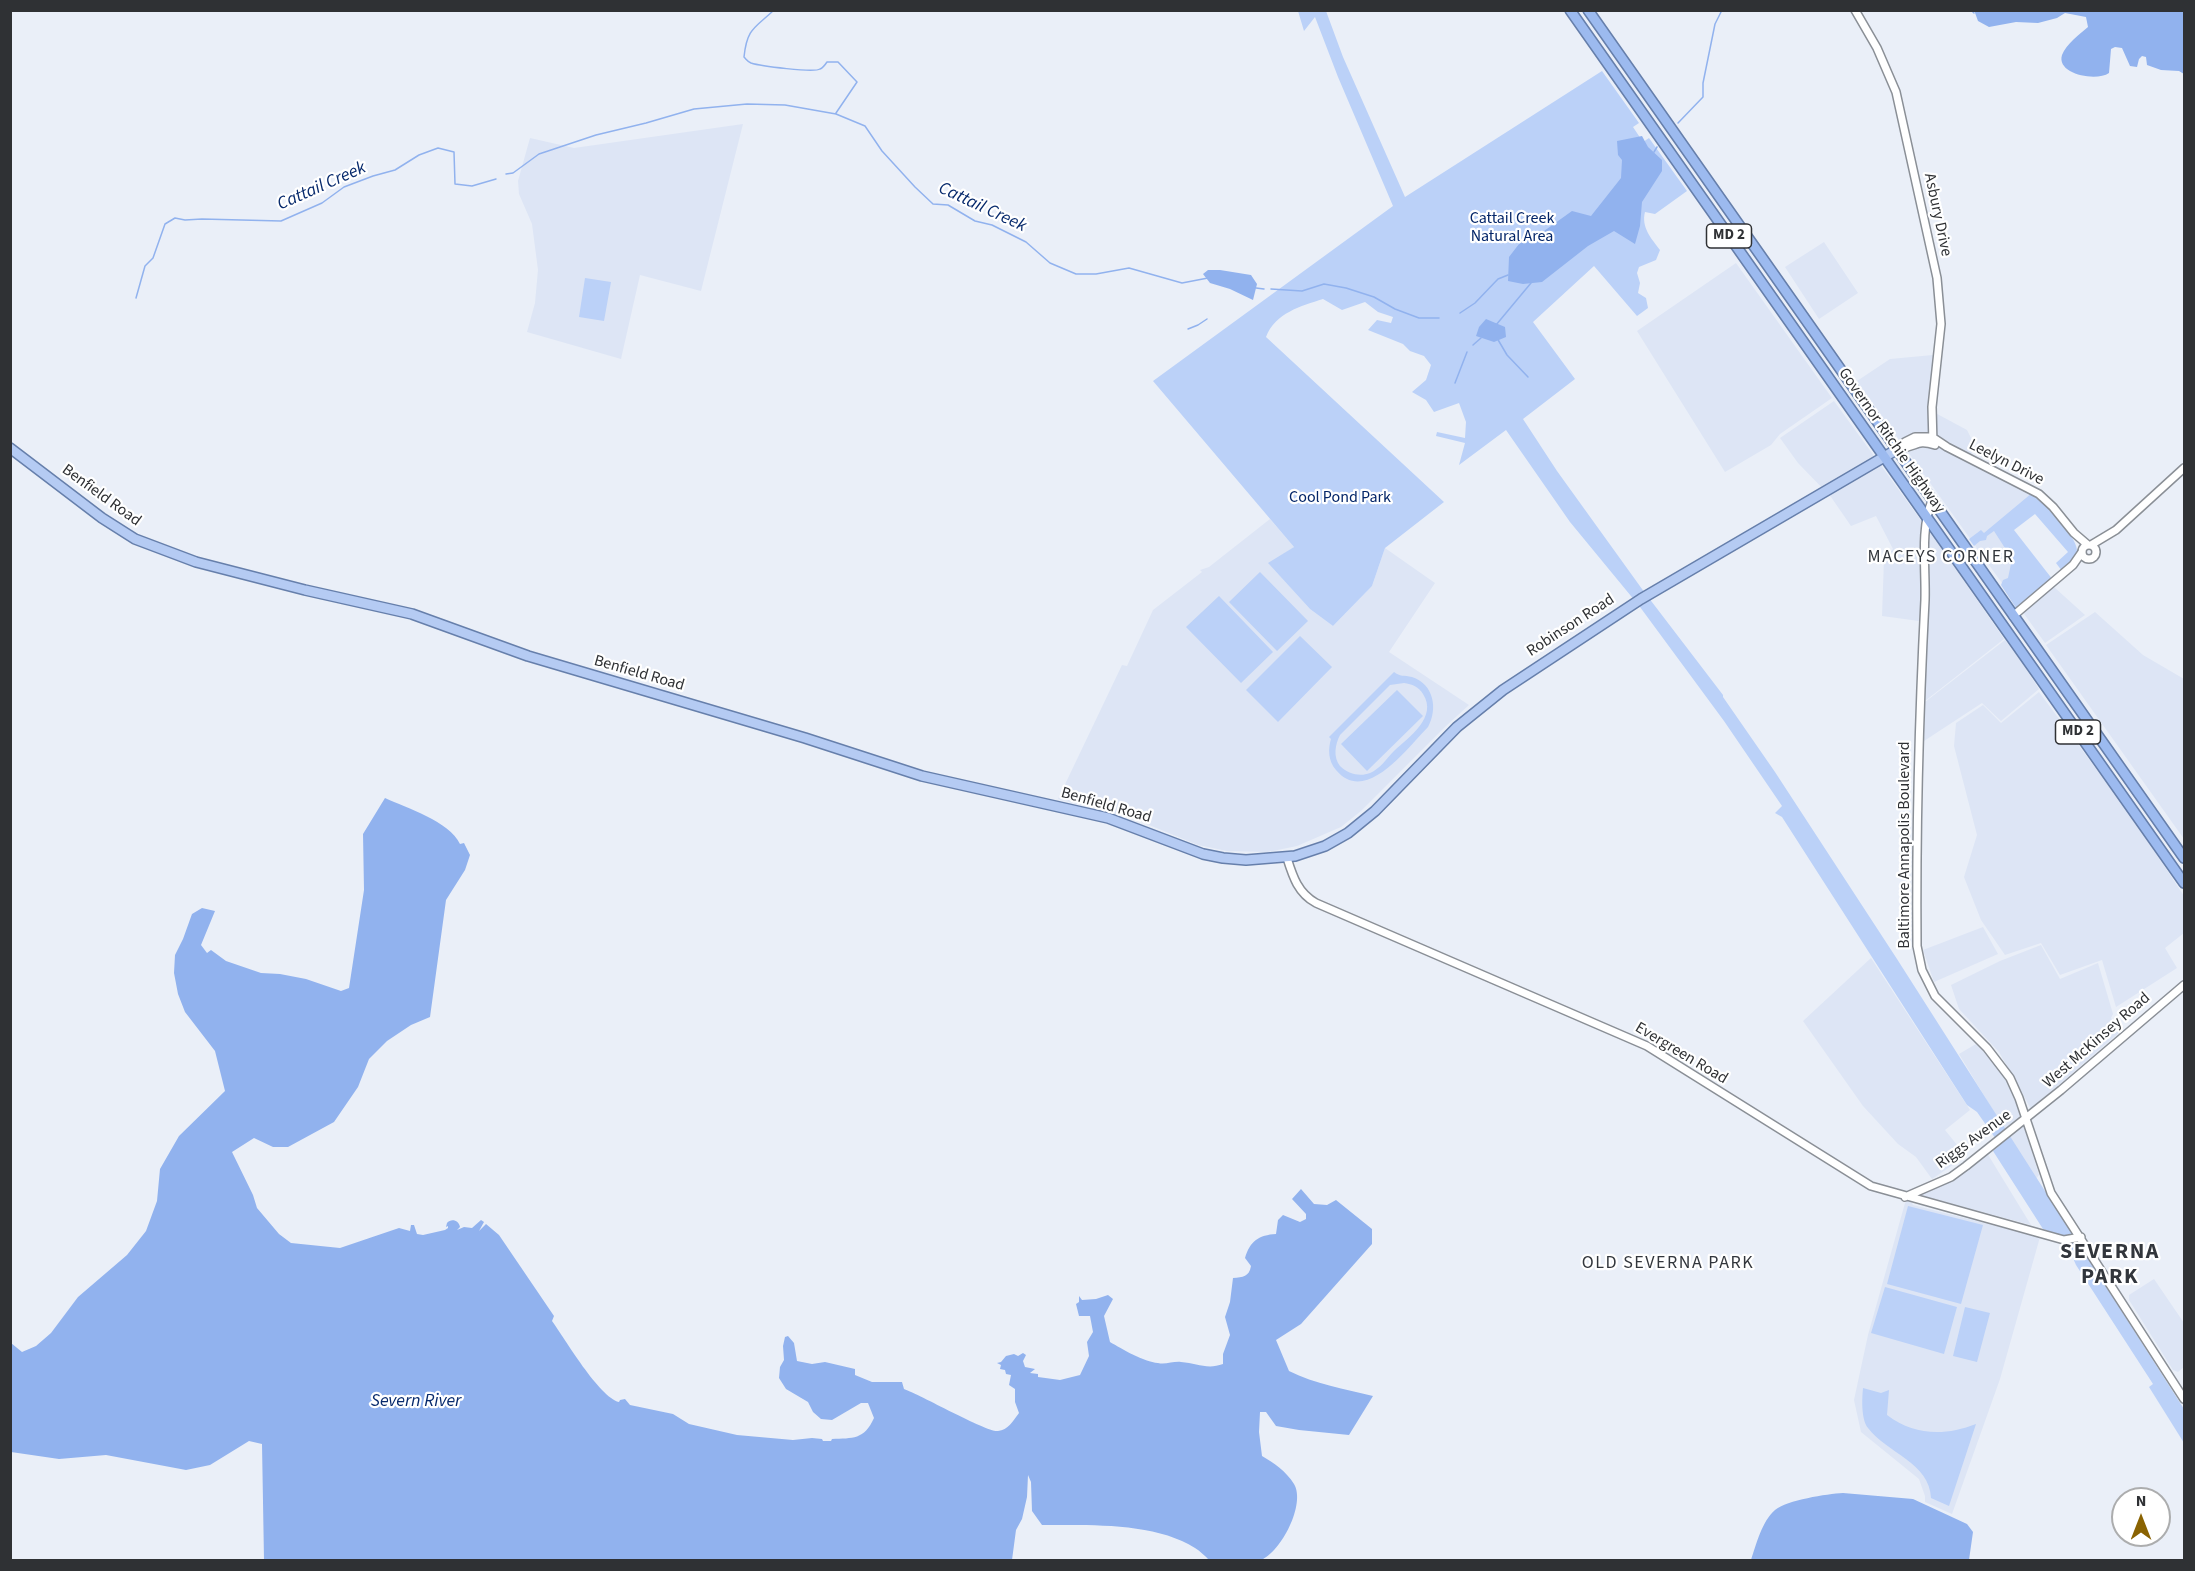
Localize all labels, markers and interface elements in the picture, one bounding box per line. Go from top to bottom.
water label: Cattail Creek [274,158,370,216]
street label: Asbury Drive [1919,172,1955,258]
water label: Cattail Creek [935,178,1029,238]
park label: Cattail Creek Natural Area [1470,209,1554,247]
road number: MD 2 [1706,224,1752,248]
street label: Governor Ritchie Highway [1834,365,1948,517]
street label: Leelyn Drive [1965,436,2047,490]
street label: Benfield Road [58,461,144,531]
park label: Cool Pond Park [1289,488,1391,508]
district label: MACEYS CORNER [1868,547,2014,569]
street label: Robinson Road [1523,590,1619,662]
street label: Benfield Road [592,652,686,696]
road number: MD 2 [2056,720,2100,744]
street label: Baltimore Annapolis Boulevard [1895,741,1915,949]
street label: Benfield Road [1059,784,1153,828]
street label: West McKinsey Road [2039,989,2155,1093]
street label: Evergreen Road [1631,1019,1731,1089]
street label: Riggs Avenue [1933,1106,2015,1174]
district label: SEVERNA PARK [2060,1240,2160,1292]
district label: OLD SEVERNA PARK [1582,1253,1754,1275]
water label: Severn River [371,1391,461,1413]
north arrow [2111,1487,2171,1547]
text: N [2136,1490,2146,1512]

